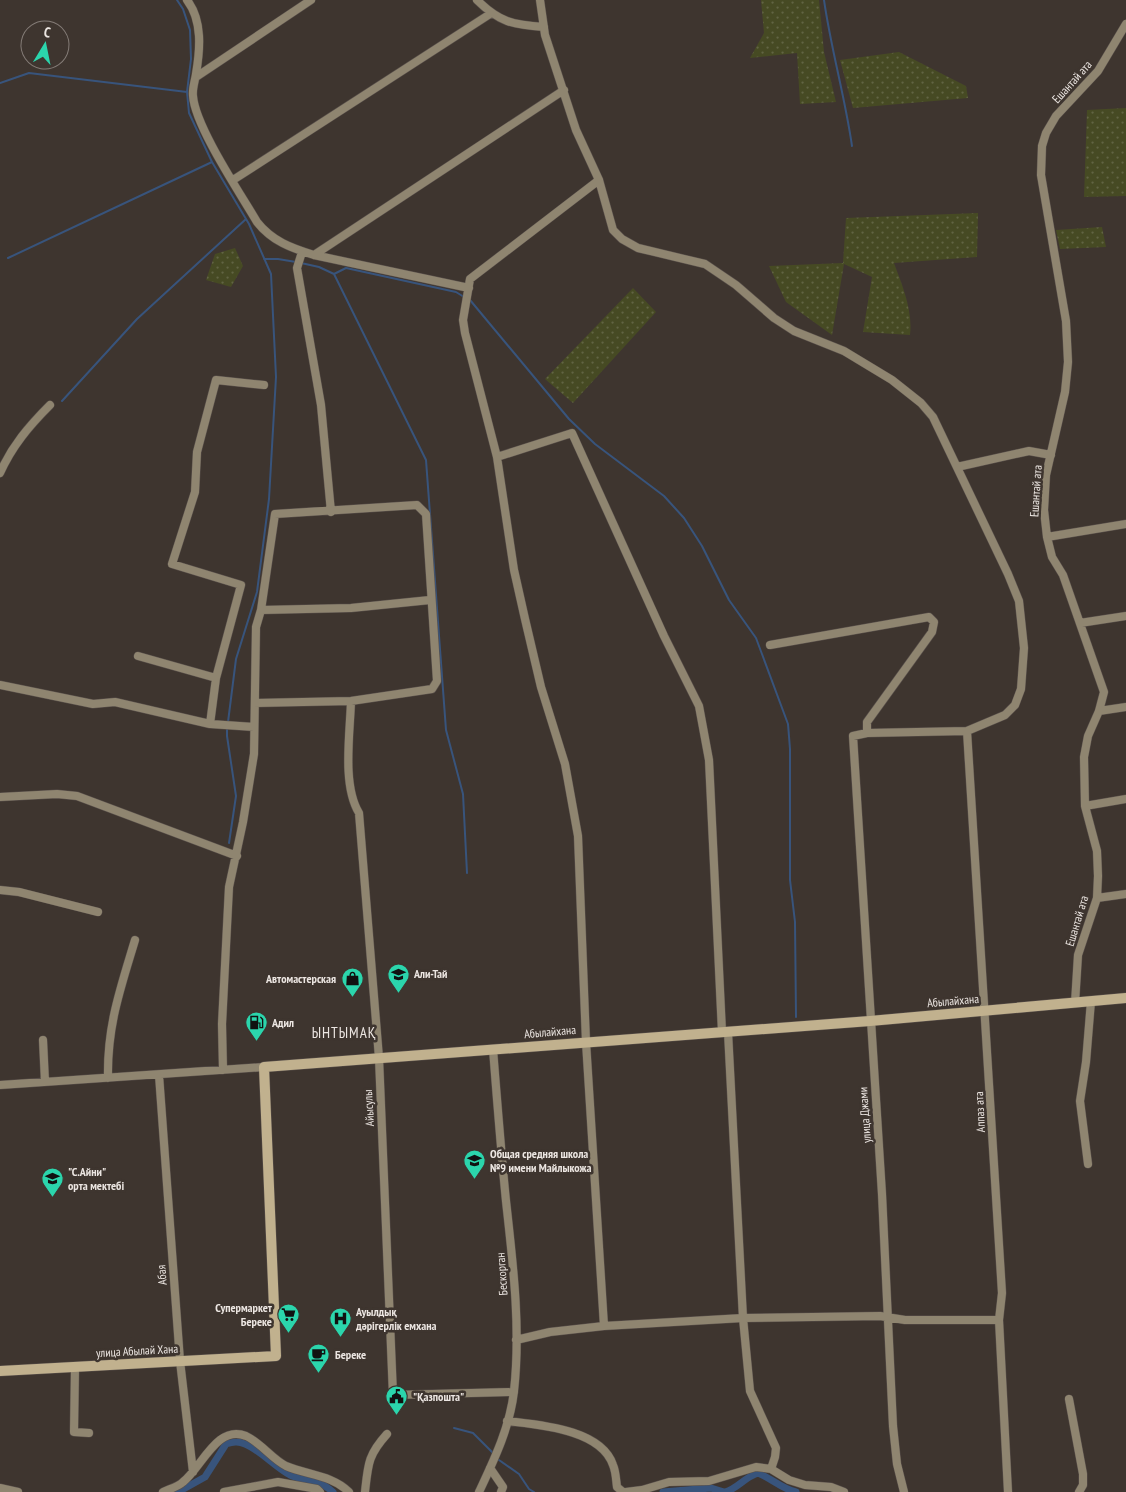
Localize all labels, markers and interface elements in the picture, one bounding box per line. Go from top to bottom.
north arrow [20,20,70,70]
text: С [43,23,53,42]
street label: Ешантай ата [1049,57,1095,106]
street label: Ешантай ата [1026,464,1045,518]
street label: Ешантай ата [1062,894,1091,948]
school or university icon: Али-Тай [386,962,410,993]
place label: Али-Тай [413,966,447,981]
shop icon: Автомастерская [340,967,364,998]
place label: Автомастерская [265,971,336,986]
street label: Абылайхана [926,991,980,1010]
fuel station icon: Адил [244,1011,268,1042]
place label: Адил [271,1015,294,1030]
street label: Абылайхана [523,1022,577,1041]
district label: ЫНТЫМАҚ [312,1023,376,1042]
street label: улица Джами [855,1086,874,1144]
street label: Айысулы [360,1089,377,1127]
street label: Аппаз ата [971,1091,988,1133]
place label: Общая средняя школа №9 имени Майлыкожа [490,1146,592,1175]
school or university icon: Общая средняя школа №9 имени Майлыкожа [462,1149,486,1180]
place label: "С.Айни" орта мектебі [68,1164,124,1193]
school or university icon: "С.Айни" орта мектебі [40,1167,64,1198]
street label: Бескорган [493,1252,510,1296]
street label: Абая [153,1264,170,1286]
place label: Супермаркет Береке [215,1300,273,1329]
supermarket icon: Супермаркет Береке [276,1303,300,1334]
place label: Ауылдық дәрігерлік емхана [355,1304,437,1333]
hospital icon: Ауылдық дәрігерлік емхана [328,1307,352,1338]
street label: улица Абылай Хана [96,1341,179,1360]
cafe icon: Береке [307,1343,331,1374]
place label: Береке [335,1347,366,1362]
public building icon: "Қазпошта" [385,1385,409,1416]
place label: "Қазпошта" [413,1389,464,1404]

